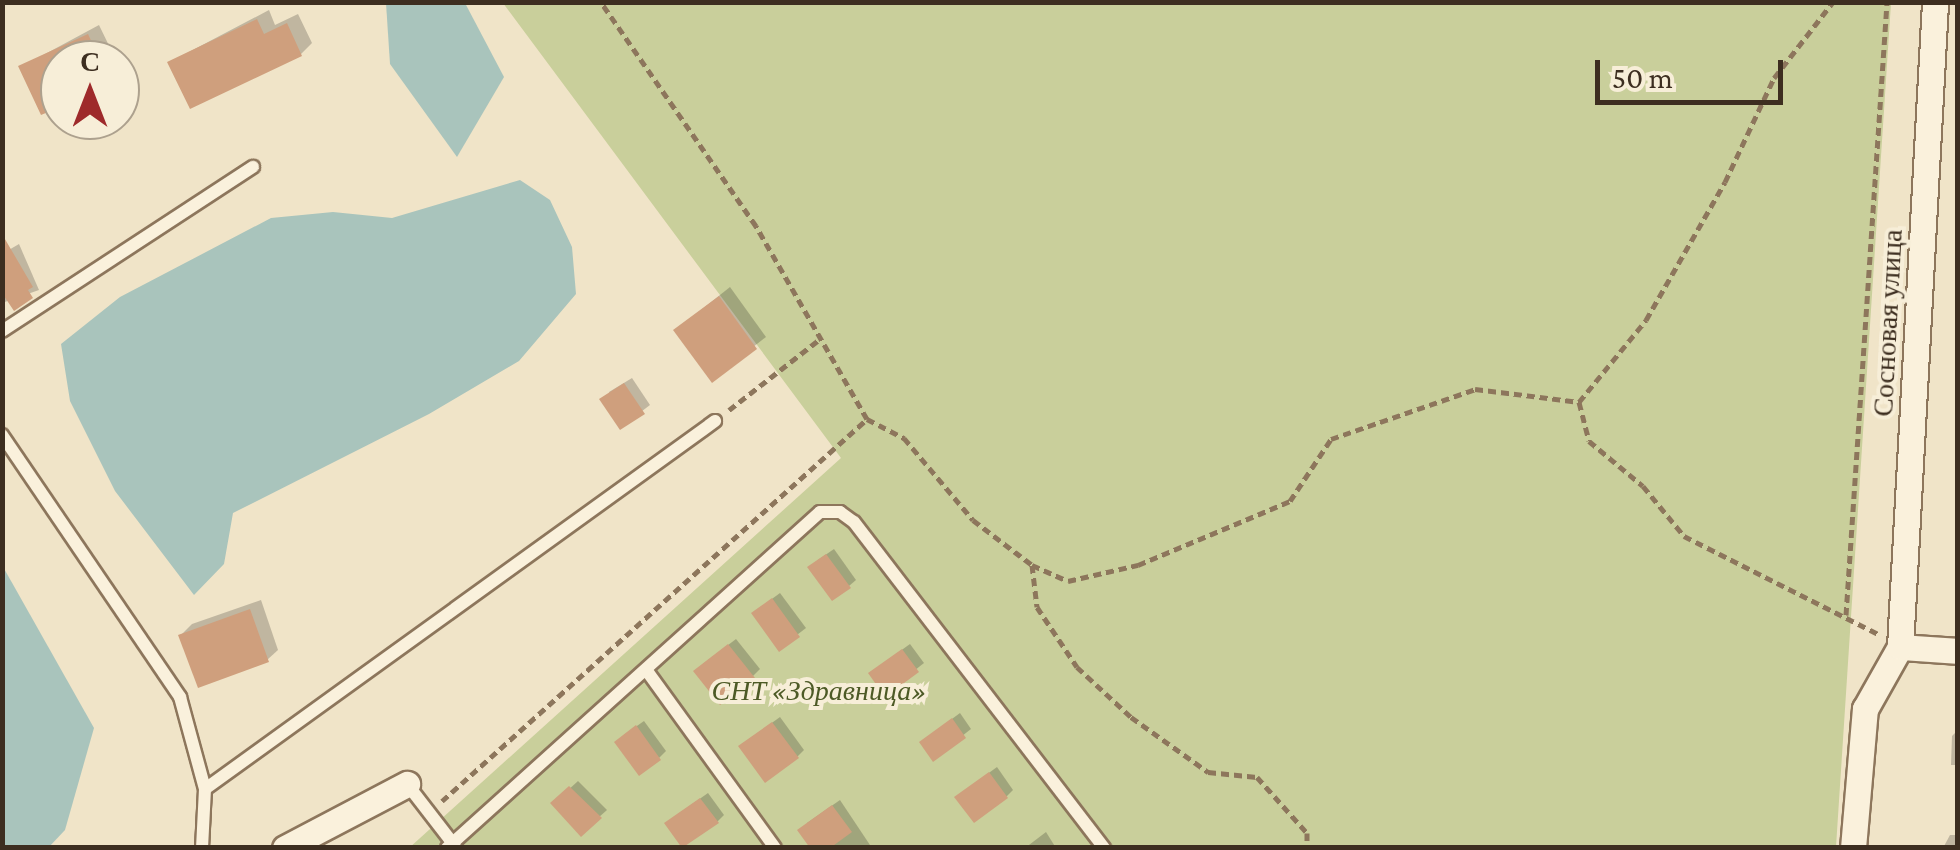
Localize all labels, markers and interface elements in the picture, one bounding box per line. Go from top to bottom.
north arrow [40,40,140,140]
scale bar [1600,40,1788,102]
text: С [80,46,100,77]
text: 50 m [1612,61,1673,94]
street label: Сосновая улица [1866,229,1910,417]
park label: СНТ «Здравница» [712,674,926,708]

